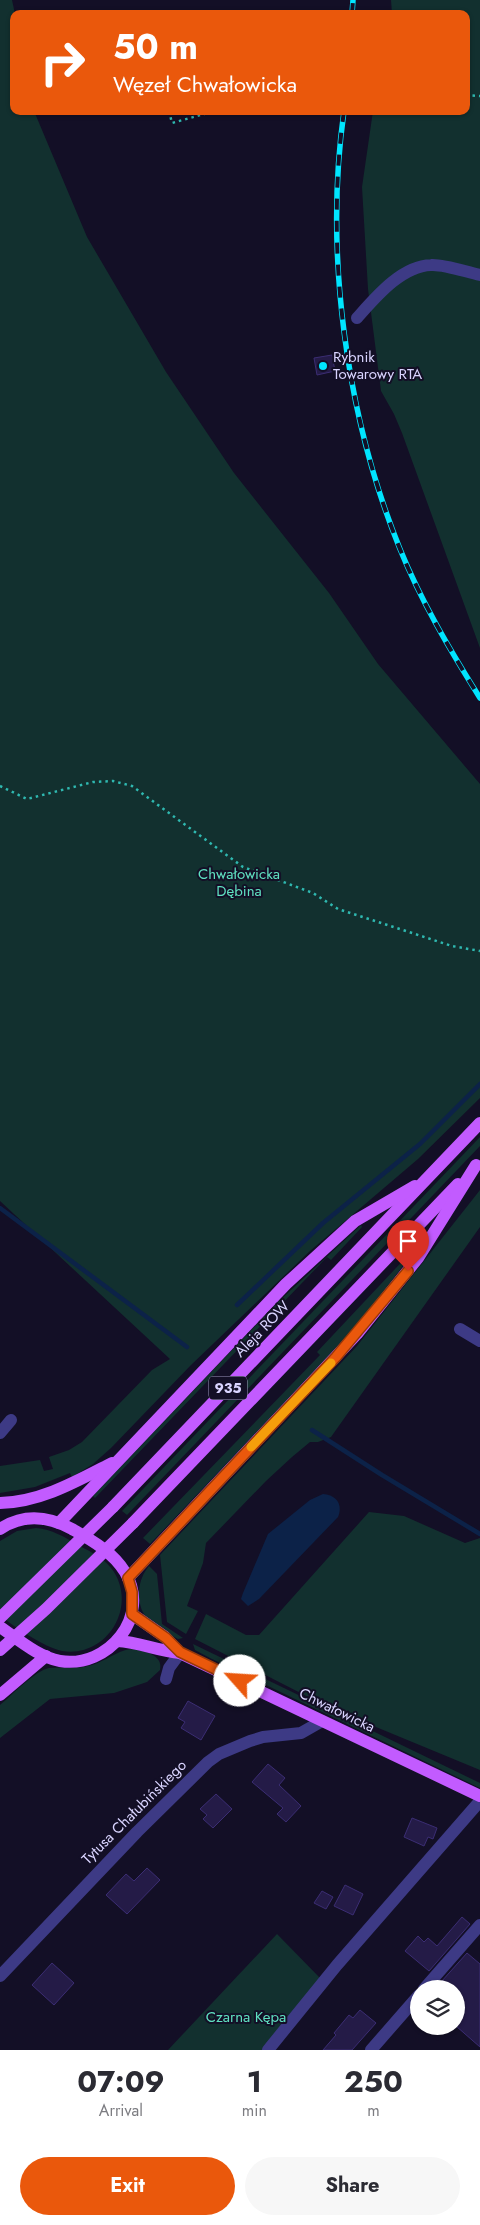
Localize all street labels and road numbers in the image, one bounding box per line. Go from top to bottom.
street label: Aleja ROW [229,1296,295,1362]
road number: 935 [209,1376,247,1400]
street label: Chwałowicka [295,1682,379,1738]
street label: Tytusa Chałubińskiego [77,1755,191,1869]

